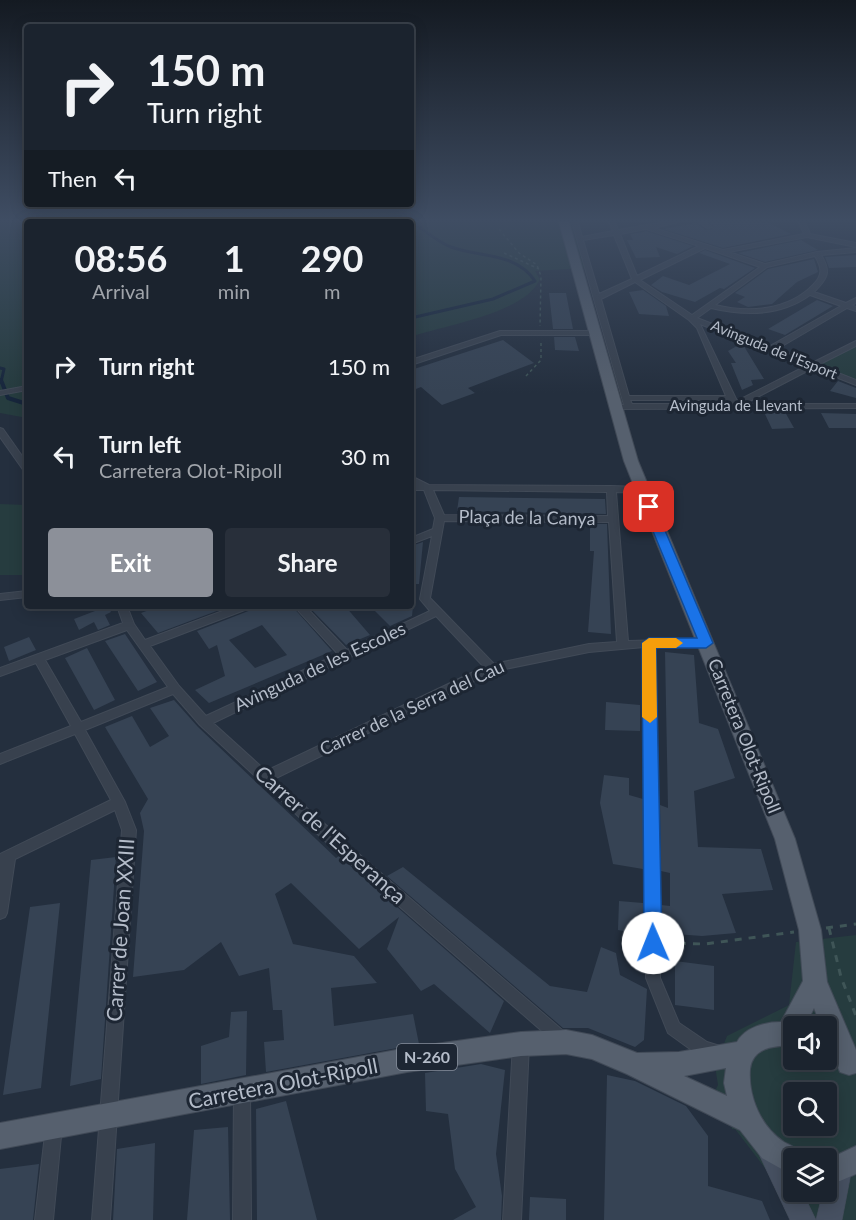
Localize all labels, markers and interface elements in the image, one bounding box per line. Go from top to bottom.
text: 150 m [147,45,265,95]
icon: right [48,48,126,126]
text: Turn right [147,96,262,129]
icon: left [109,162,142,195]
text: Then [48,165,97,192]
text: 08:56 [75,236,167,280]
text: 1 [224,236,245,280]
text: 290 [301,236,363,280]
text: Arrival [92,279,150,303]
text: min [218,279,250,303]
text: m [324,279,340,303]
street label: Avinguda de l'Esport [709,316,841,383]
icon: right [48,350,81,383]
text: Turn right [99,353,194,380]
text: 150 m [328,353,390,380]
street label: Avinguda de Llevant [670,396,803,414]
text: Turn left [99,431,181,458]
icon: left [48,440,81,473]
text: 30 m [341,443,390,470]
text: Carretera Olot-Ripoll [99,458,282,482]
pin [623,481,674,532]
icon: arrive [632,490,665,523]
street label: Plaça de la Canya [458,505,596,529]
button: Exit [48,528,213,597]
button: Share [225,528,390,597]
street label: Avinguda de les Escoles [230,617,409,716]
street label: Carrer de la Serra del Cau [316,655,507,760]
street label: Carretera Olot-Ripoll [704,655,786,816]
street label: Carrer de l'Esperança [250,760,412,908]
street label: Carrer de Joan XXIII [101,838,138,1022]
position arrow [621,911,685,975]
map controls [783,1016,837,1202]
button: sound [783,1016,837,1070]
road number: N-260 [397,1044,457,1070]
street label: Carretera Olot-Ripoll [186,1052,380,1113]
button: search [783,1082,837,1136]
button: layers [783,1148,837,1202]

